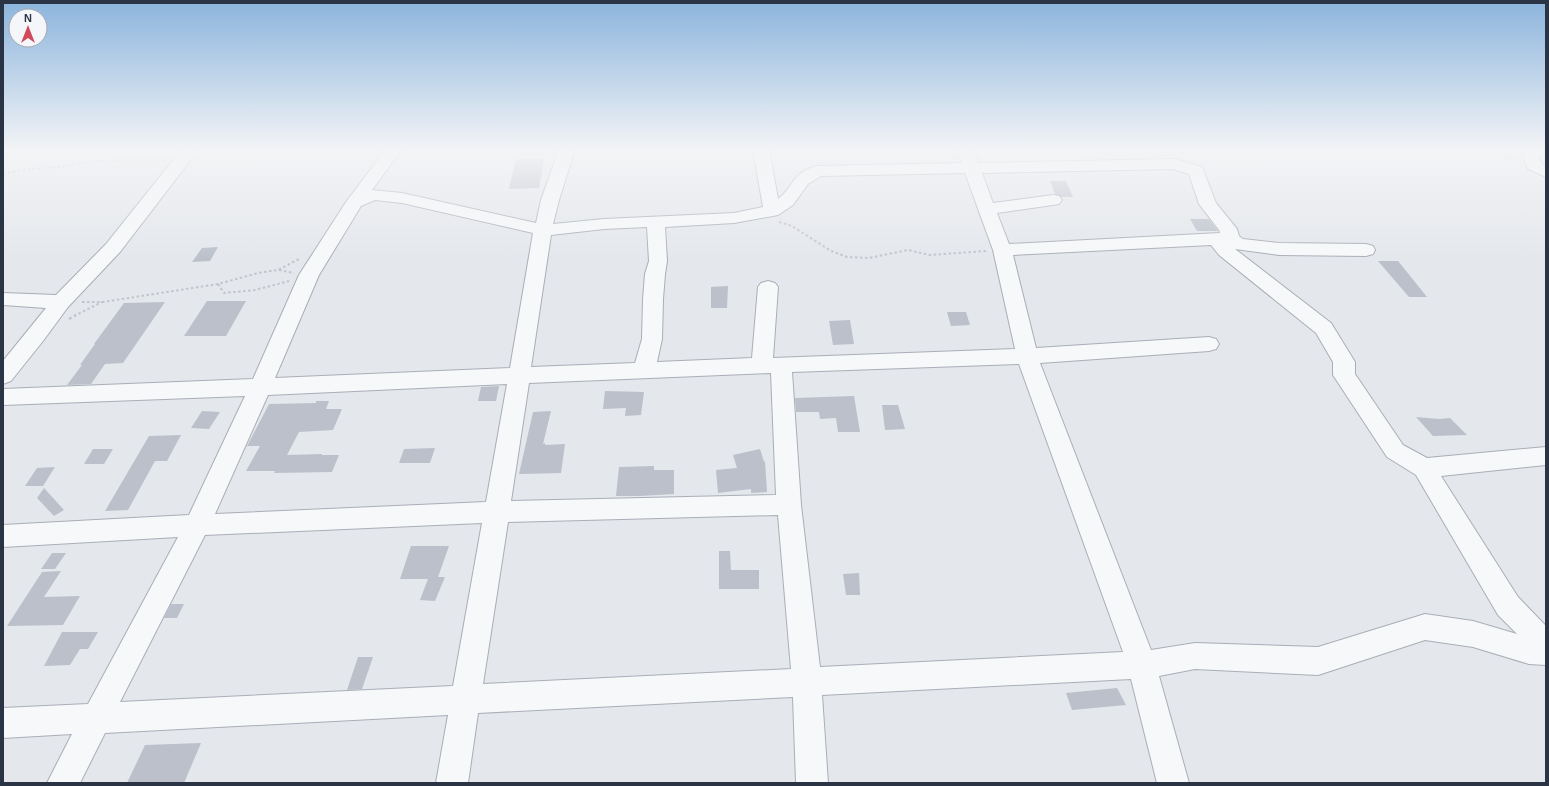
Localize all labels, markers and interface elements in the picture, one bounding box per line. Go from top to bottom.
north arrow [8,8,48,48]
text: N [24,12,32,24]

